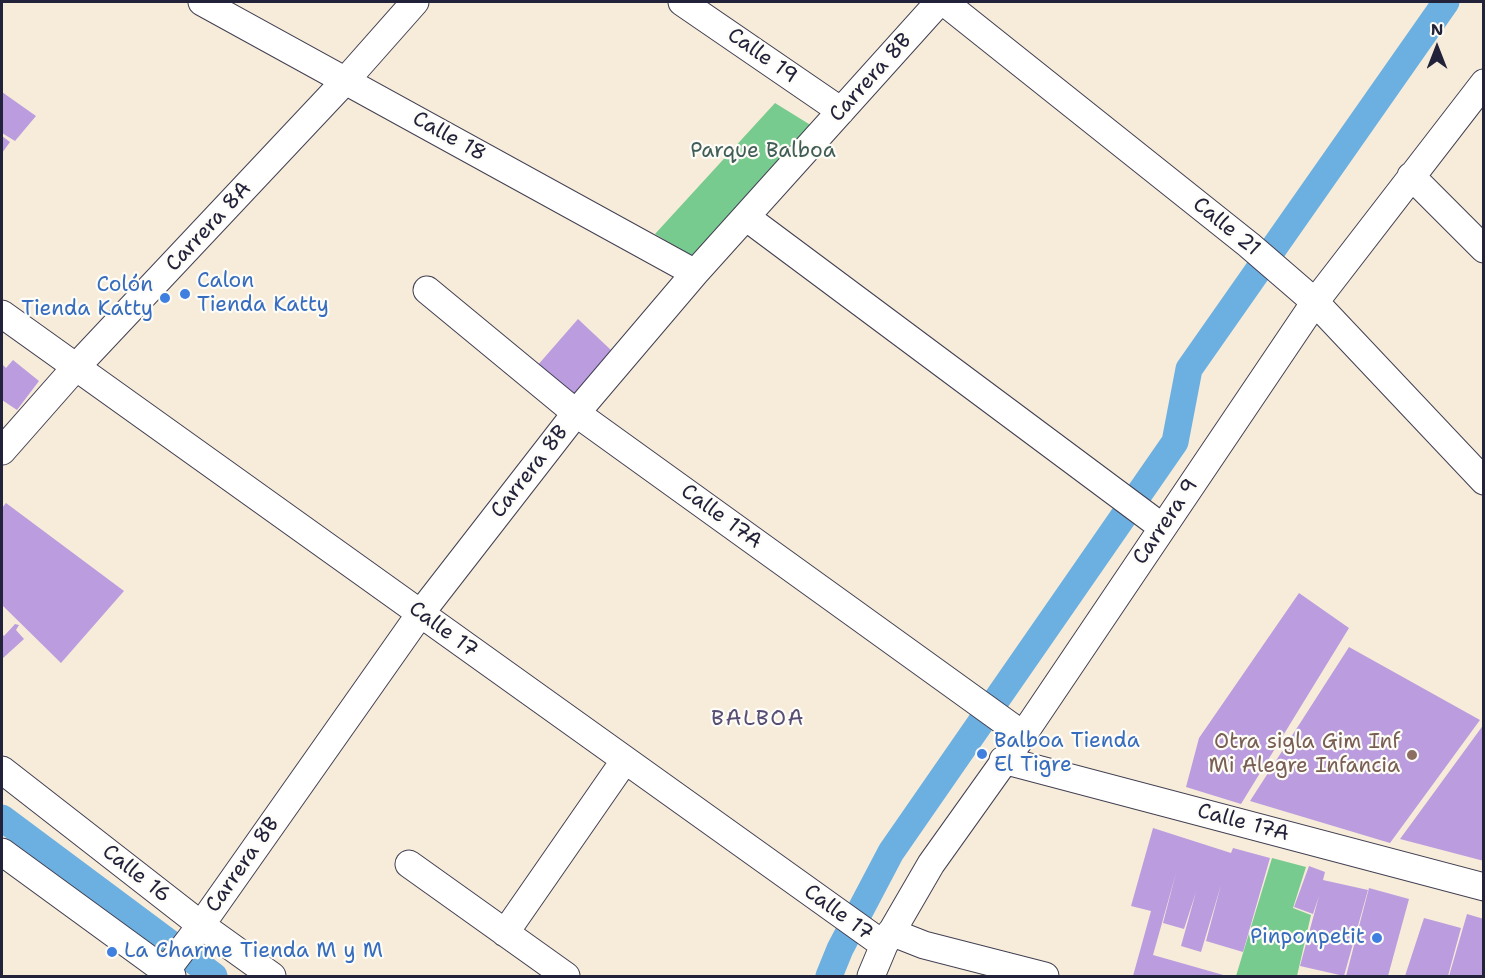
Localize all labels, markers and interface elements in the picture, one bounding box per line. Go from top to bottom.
north arrow [1407,18,1467,78]
text: N [1431,19,1443,40]
street label: Calle 19 [722,23,802,89]
street label: Carrera 8B [825,28,917,128]
street label: Calle 18 [408,107,490,167]
park label: Parque Balboa [690,139,836,165]
street label: Carrera 8A [161,177,257,277]
street label: Calle 21 [1187,192,1265,262]
place label: Calon Tienda Katty [197,269,329,319]
place label: Colón Tienda Katty [21,273,153,323]
marker: Calon Tienda Katty [178,287,192,301]
marker: Colón Tienda Katty [158,291,172,305]
street label: Carrera 8B [486,421,574,523]
street label: Carrera 9 [1128,474,1204,570]
street label: Calle 17A [676,479,766,555]
street label: Calle 17 [403,596,483,664]
district label: BALBOA [711,706,805,732]
place label: Balboa Tienda El Tigre [994,729,1140,779]
place label: Otra sigla Gim Inf Mi Alegre Infancia [1209,730,1400,780]
marker: Balboa Tienda El Tigre [975,747,989,761]
marker: Otra sigla Gim Inf Mi Alegre Infancia [1405,748,1419,762]
street label: Calle 17A [1194,799,1292,847]
street label: Carrera 8B [201,812,285,918]
street label: Calle 16 [97,839,175,909]
street label: Calle 17 [798,879,878,947]
place label: Pinponpetit [1250,925,1365,951]
marker: Pinponpetit [1370,931,1384,945]
place label: La Charme Tienda M y M [124,939,383,965]
marker: La Charme Tienda M y M [105,945,119,959]

